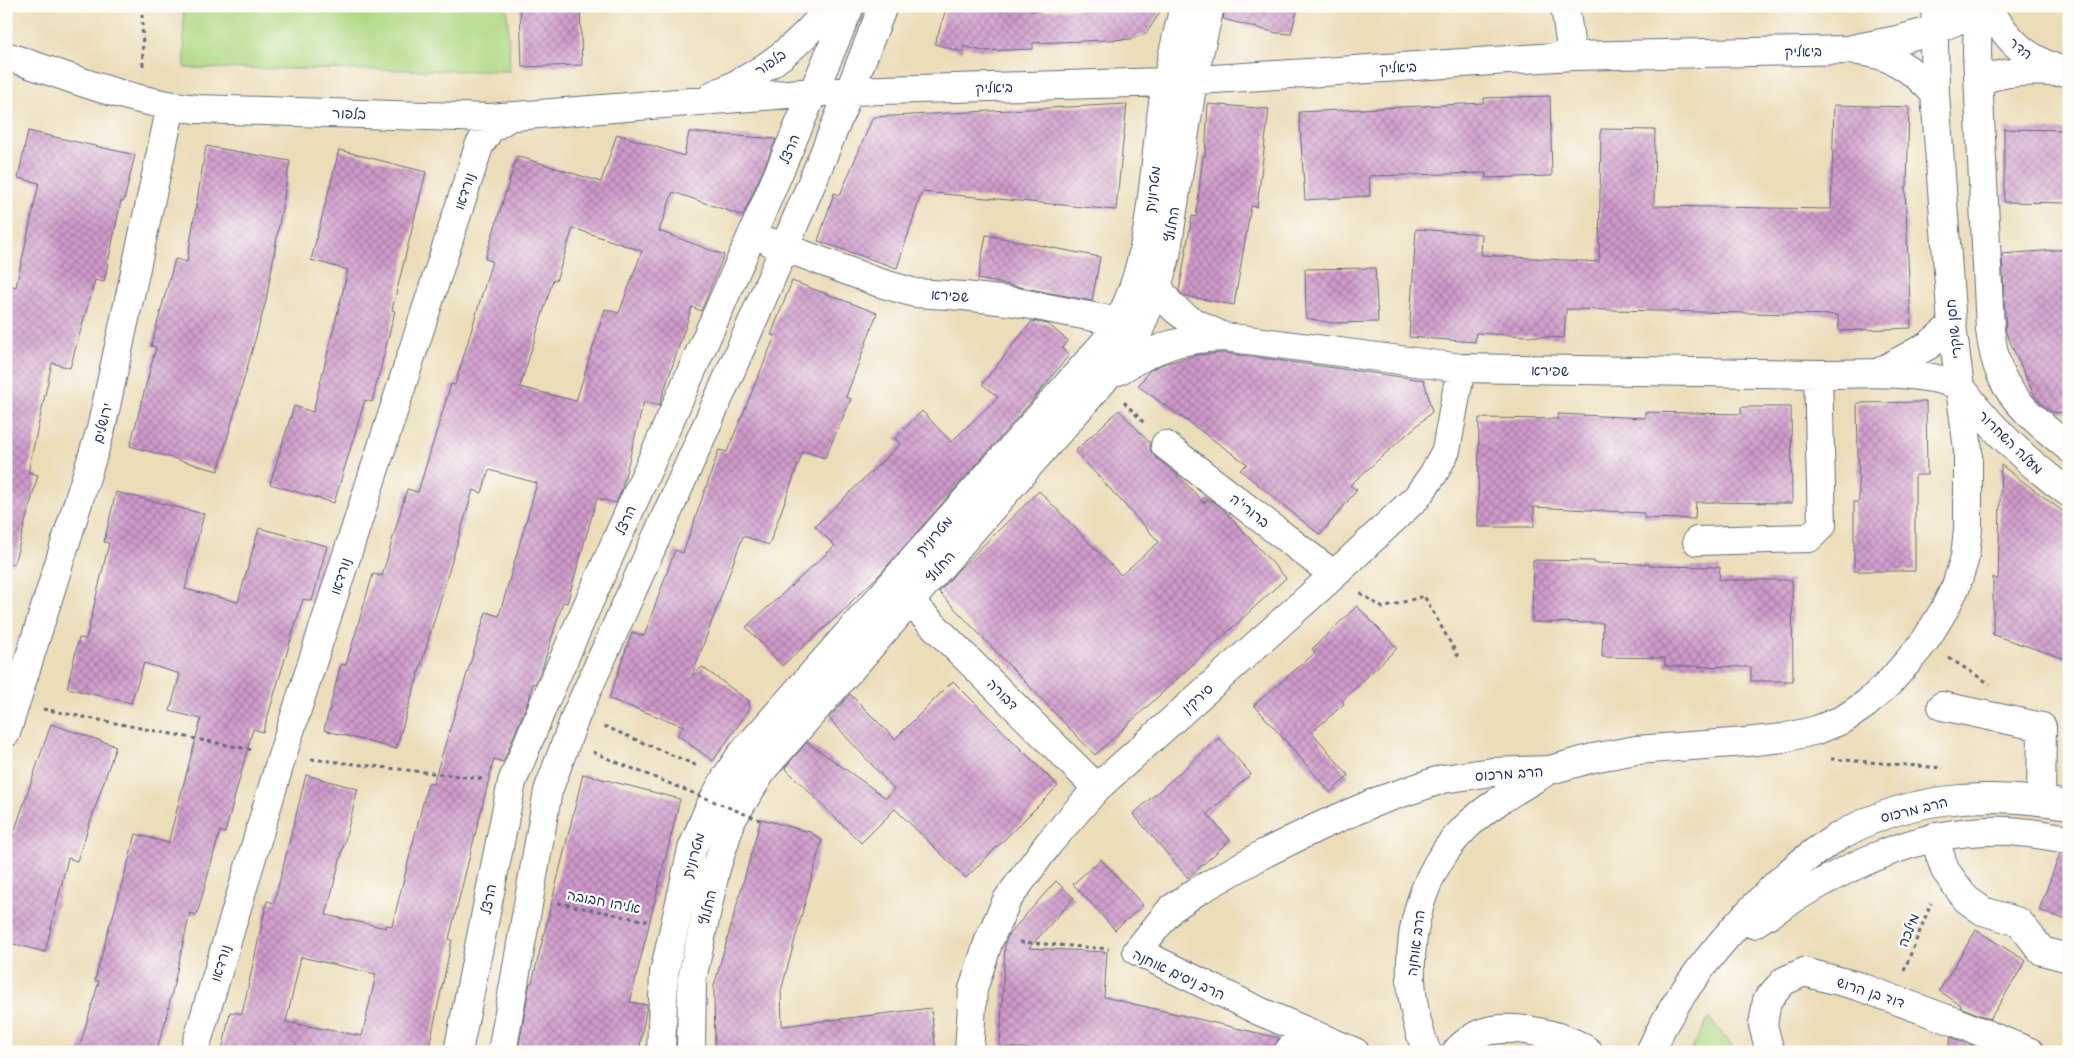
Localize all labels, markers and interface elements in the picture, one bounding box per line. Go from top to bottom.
street label: הדר [2005,32,2037,64]
street label: ביאליק [1784,40,1822,62]
street label: בלפור [750,44,790,80]
street label: ביאליק [1379,56,1417,78]
street label: ביאליק [975,76,1013,98]
street label: בלפור [332,102,366,124]
street label: הרצל [773,131,805,167]
street label: מטרונית [1138,164,1166,214]
street label: נורדאו [448,170,480,212]
street label: החלוץ [1158,205,1184,243]
street label: שפירא [930,283,970,307]
street label: חסן שוקרי [1939,298,1967,360]
street label: שפירא [1531,359,1569,381]
street label: ירושלים [87,401,117,445]
street label: מעלה השחרור [1974,405,2048,479]
street label: ברורי'ה [1226,488,1274,532]
street label: הרצל [609,502,641,538]
street label: מטרונית [911,511,957,559]
street label: החלוץ [920,546,960,586]
street label: נורדאו [324,555,356,597]
street label: דבורה [982,673,1024,715]
street label: סירקין [1176,678,1218,718]
street label: הרב מרכוס [1474,760,1544,786]
street label: הרב מרכוס [1878,791,1950,827]
street label: מטרונית [676,830,710,880]
street label: הרצל [475,882,501,916]
street label: אליהו חבובה [565,884,643,918]
street label: החלוץ [693,887,721,927]
street label: הרב אוחנה [1401,909,1429,977]
street label: מילכה [1892,910,1924,950]
street label: נורדאו [204,942,236,984]
street label: הרב ניסים אוחנה [1129,943,1229,1005]
street label: דוד בן הרוש [1834,971,1908,1013]

